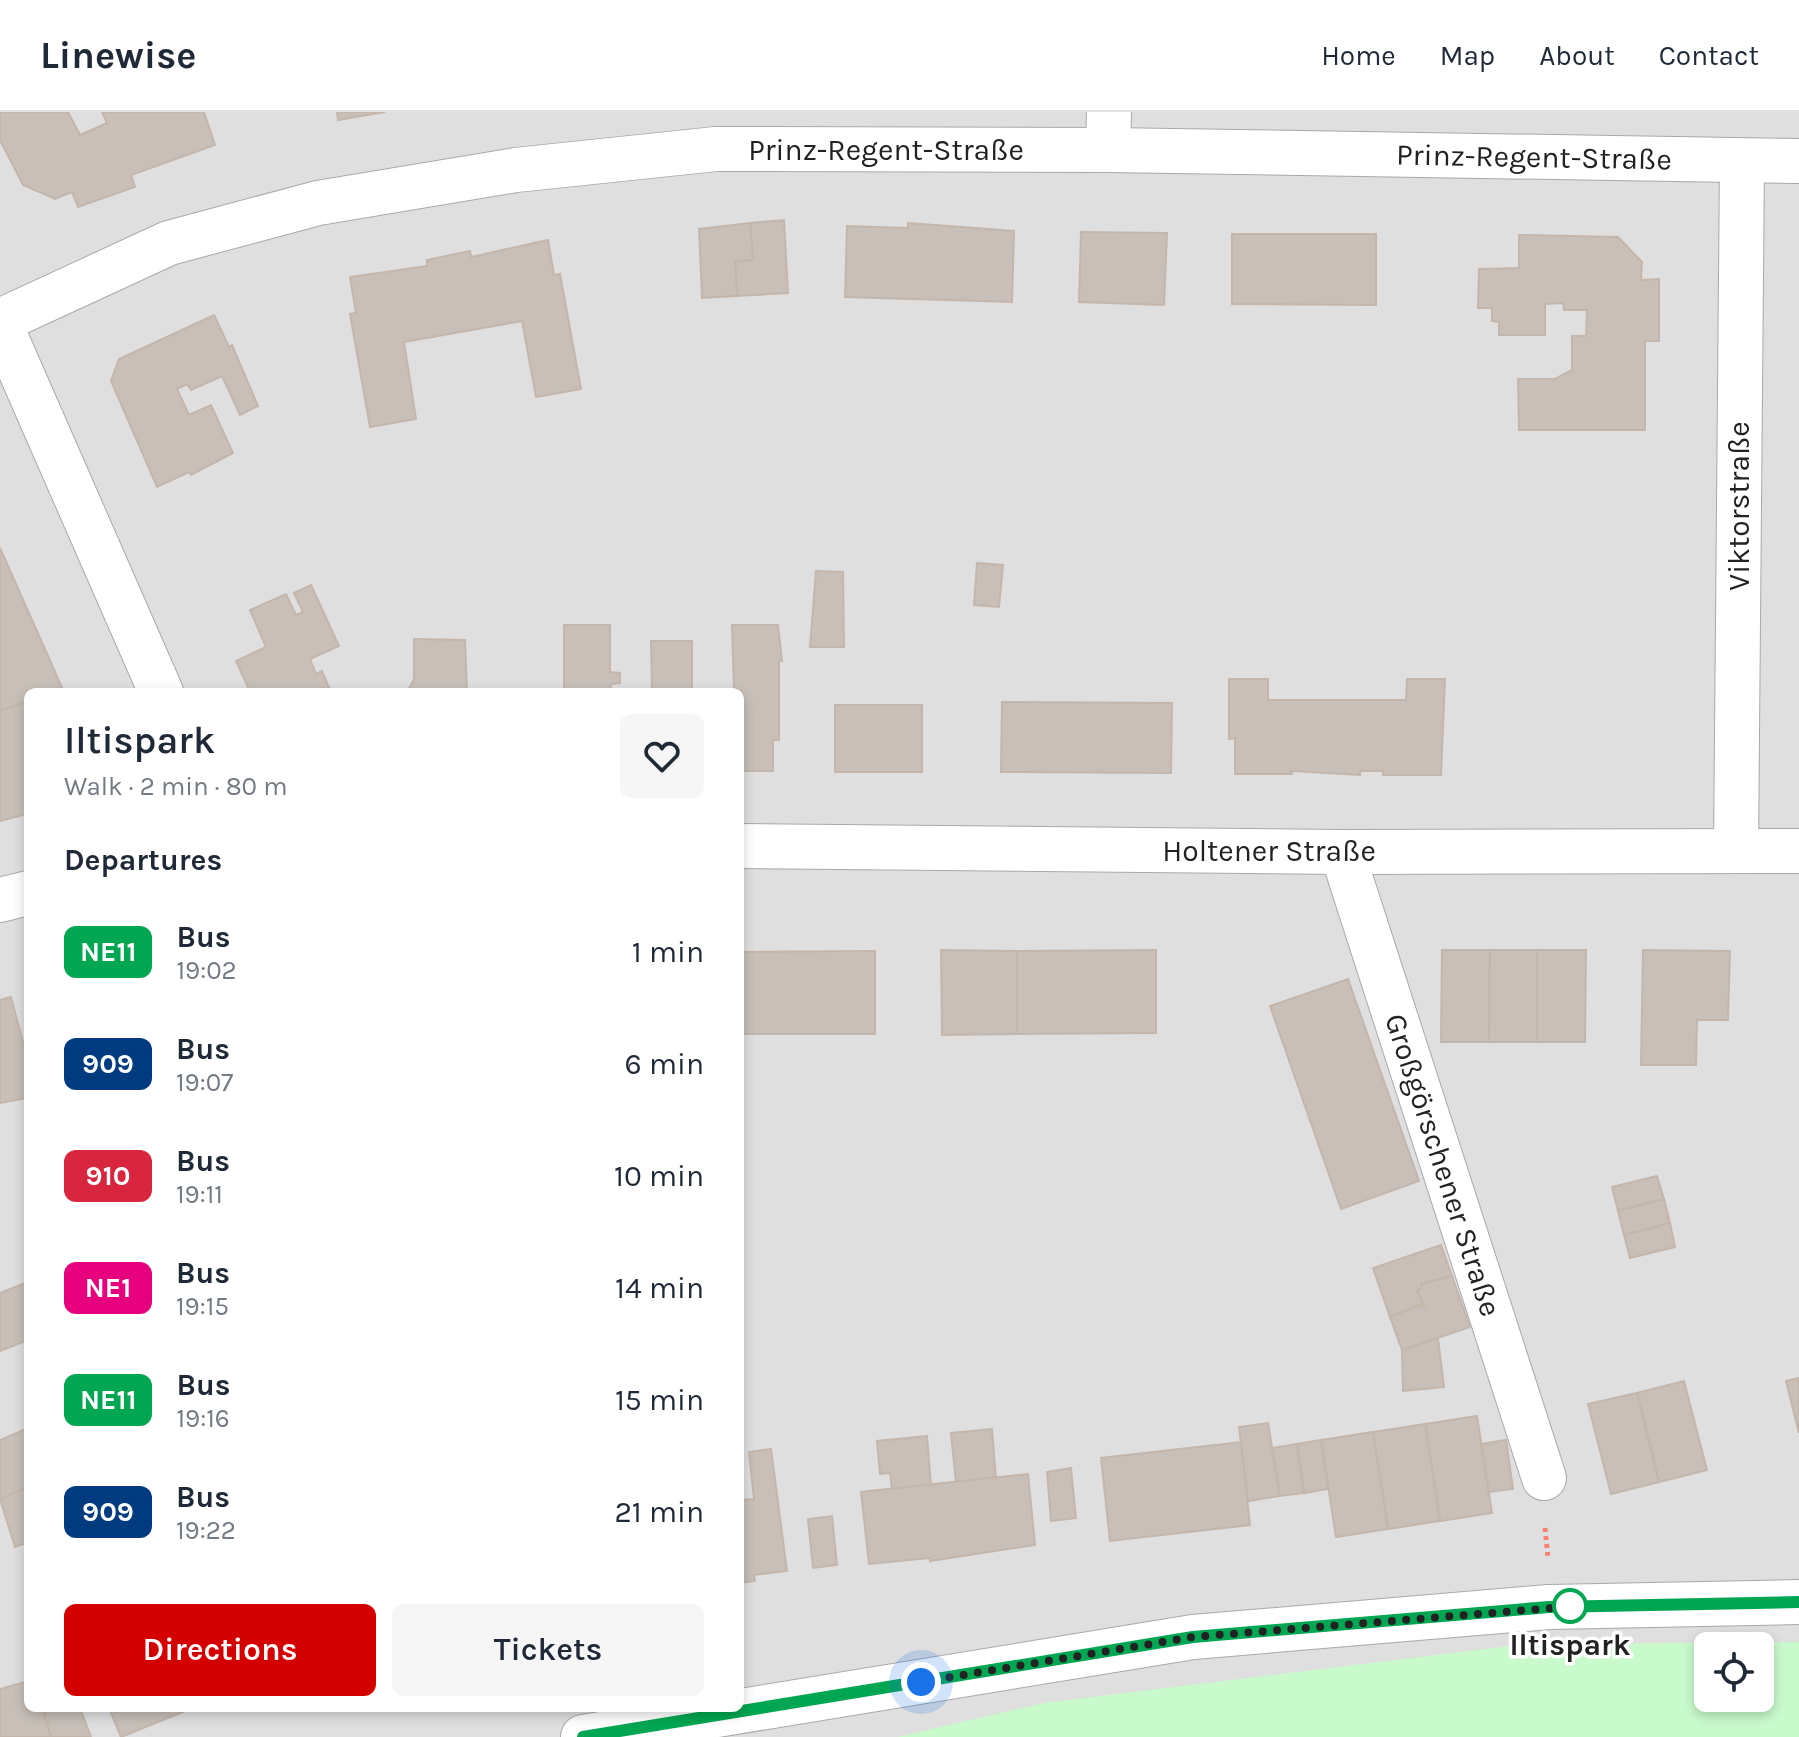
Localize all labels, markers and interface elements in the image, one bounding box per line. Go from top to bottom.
text: Linewise [40,33,197,78]
text: Home [1321,39,1396,72]
text: Map [1440,39,1495,72]
text: About [1539,39,1615,72]
text: Contact [1659,39,1759,72]
street label: Prinz-Regent-Straße [748,132,1024,168]
street label: Prinz-Regent-Straße [1396,137,1672,177]
street label: Viktorstraße [1721,421,1757,591]
button: heart [620,714,704,798]
text: Iltispark [64,718,215,763]
text: Walk · 2 min · 80 m [64,771,288,802]
street label: Holtener Straße [1162,833,1376,869]
text: Departures [64,842,222,878]
text: Bus [176,919,231,955]
text: 1 min [632,934,704,970]
text: NE11 [80,935,136,968]
text: 19:02 [176,955,237,986]
street label: Großgörschener Straße [1377,1009,1509,1321]
text: Bus [176,1031,230,1067]
text: 6 min [625,1046,704,1082]
text: 909 [82,1047,134,1080]
text: 19:07 [176,1067,233,1098]
text: Bus [176,1143,230,1179]
text: 10 min [614,1158,704,1194]
text: 910 [86,1159,130,1192]
text: 19:11 [176,1179,223,1210]
text: Bus [176,1255,230,1291]
text: 14 min [615,1270,704,1306]
text: NE1 [85,1271,131,1304]
text: 19:15 [176,1291,229,1322]
text: Bus [176,1367,231,1403]
text: 15 min [615,1382,704,1418]
text: NE11 [80,1383,136,1416]
text: 19:16 [176,1403,230,1434]
text: Bus [176,1479,230,1515]
text: 21 min [614,1494,704,1530]
text: 909 [82,1495,134,1528]
text: 19:22 [176,1515,236,1546]
marker: Iltispark [1553,1589,1587,1623]
button: Directions [64,1604,376,1696]
button: Tickets [392,1604,704,1696]
place label: Iltispark [1509,1627,1631,1663]
map controls [1694,1632,1774,1712]
button: locate [1694,1632,1774,1712]
your location [901,1662,941,1702]

